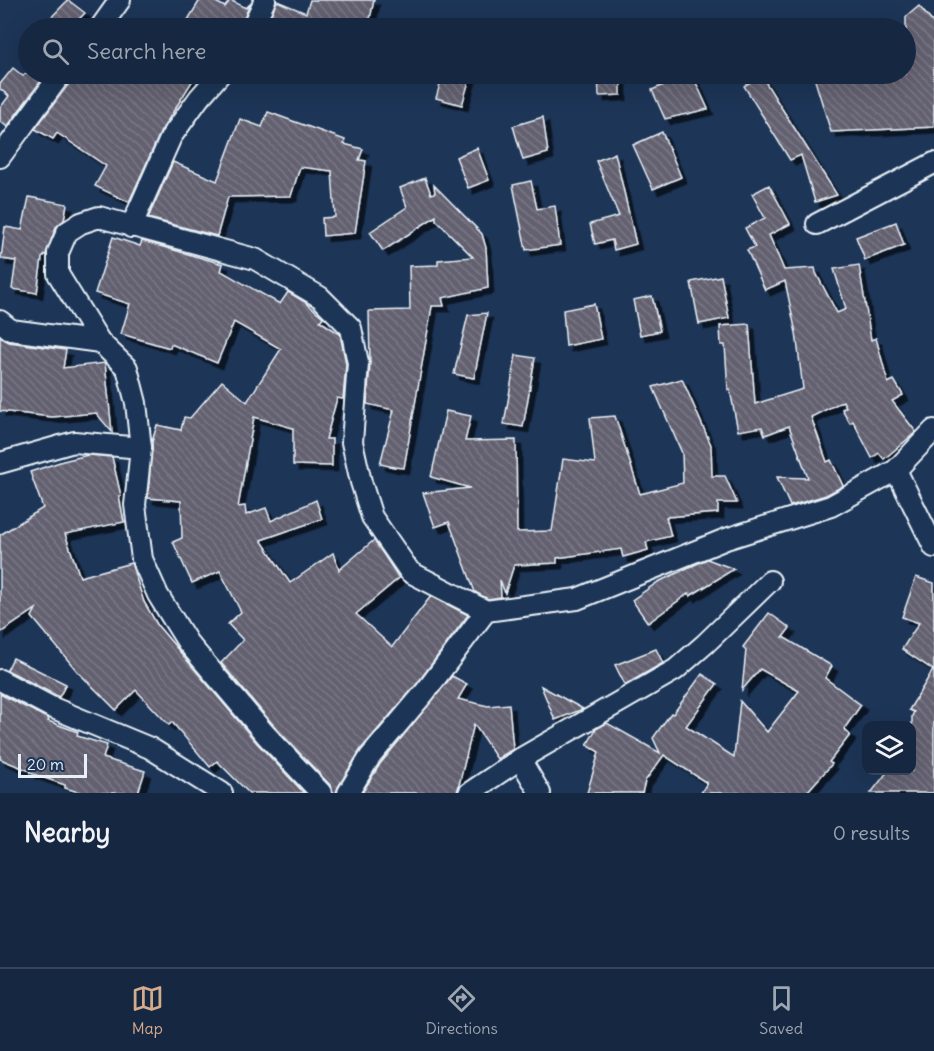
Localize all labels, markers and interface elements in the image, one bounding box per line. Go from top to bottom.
search box [18,18,916,84]
icon: search [39,35,72,68]
text: Search here [87,37,206,65]
map controls [862,721,916,775]
button: layers [862,721,916,775]
scale bar [18,751,87,778]
text: 20 m [27,754,64,774]
text: Nearby [24,816,110,849]
text: 0 results [833,820,910,845]
tab: Map [131,982,164,1038]
tab: Directions [425,982,498,1038]
tab: Saved [759,982,803,1038]

